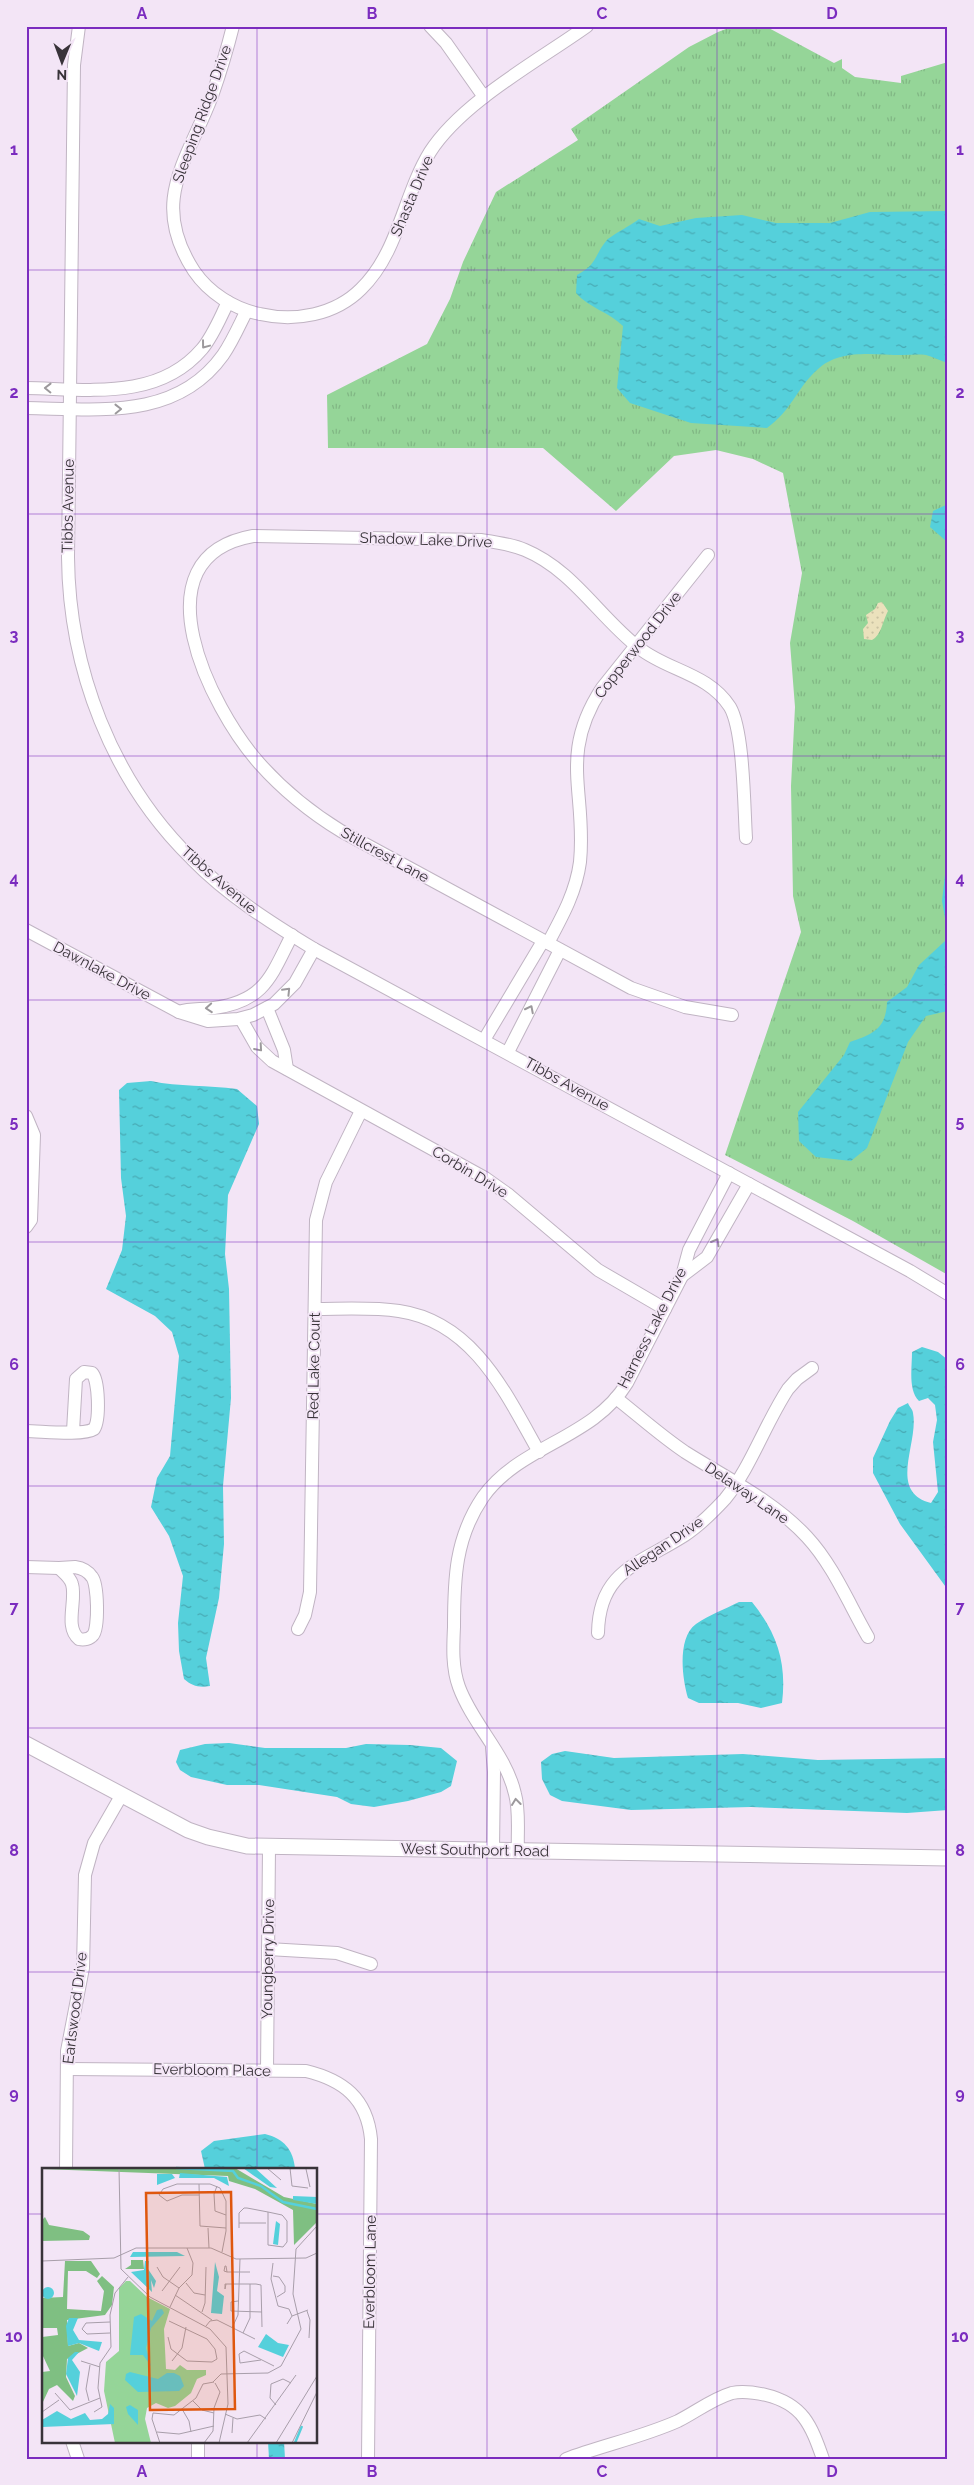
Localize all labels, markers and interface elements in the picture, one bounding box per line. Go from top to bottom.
text: A [137,4,148,23]
text: B [367,4,378,23]
text: C [597,4,608,23]
text: D [826,4,838,23]
north arrow [38,38,88,88]
street label: Sleeping Ridge Drive [169,43,235,185]
text: N [56,67,67,83]
text: 1 [10,140,18,159]
text: 1 [956,140,964,159]
street label: Shasta Drive [387,153,437,239]
one-way arrow [202,339,210,348]
text: 2 [9,383,19,402]
one-way arrow [44,383,52,393]
text: 2 [955,383,965,402]
one-way arrow [114,404,122,414]
street label: Tibbs Avenue [58,459,78,553]
street label: Shadow Lake Drive [359,529,493,551]
street label: Copperwood Drive [591,588,685,702]
text: 3 [10,626,19,645]
text: 3 [956,626,965,645]
street label: Stillcrest Lane [338,823,432,887]
street label: Tibbs Avenue [178,842,261,918]
text: 4 [9,869,19,888]
text: 4 [955,869,965,888]
street label: Dawnlake Drive [50,938,154,1004]
one-way arrow [281,988,290,997]
one-way arrow [204,1002,212,1013]
one-way arrow [524,1005,534,1014]
one-way arrow [254,1043,263,1052]
street label: Tibbs Avenue [521,1053,613,1115]
text: 5 [10,1112,19,1131]
text: 5 [956,1112,965,1131]
street label: Corbin Drive [429,1142,511,1202]
one-way arrow [710,1239,720,1248]
street label: Harness Lake Drive [614,1264,690,1391]
street label: Red Lake Court [304,1312,324,1420]
text: 6 [9,1355,19,1374]
text: 6 [955,1355,965,1374]
street label: Delaway Lane [702,1458,793,1528]
street label: Allegan Drive [619,1512,707,1579]
text: 7 [10,1598,19,1617]
text: 7 [956,1598,965,1617]
one-way arrow [511,1798,522,1806]
street label: West Southport Road [401,1840,549,1860]
text: 8 [9,1841,19,1860]
text: 8 [955,1841,965,1860]
street label: Youngberry Drive [258,1899,278,2019]
street label: Earlswood Drive [59,1951,91,2065]
street label: Everbloom Place [153,2060,271,2080]
text: 9 [9,2084,19,2103]
text: 9 [955,2084,965,2103]
inset map [42,2168,318,2442]
street label: Everbloom Lane [360,2215,380,2329]
text: 10 [5,2327,23,2346]
text: 10 [951,2327,969,2346]
text: A [137,2462,148,2481]
text: B [367,2462,378,2481]
text: C [597,2462,608,2481]
text: D [826,2462,838,2481]

